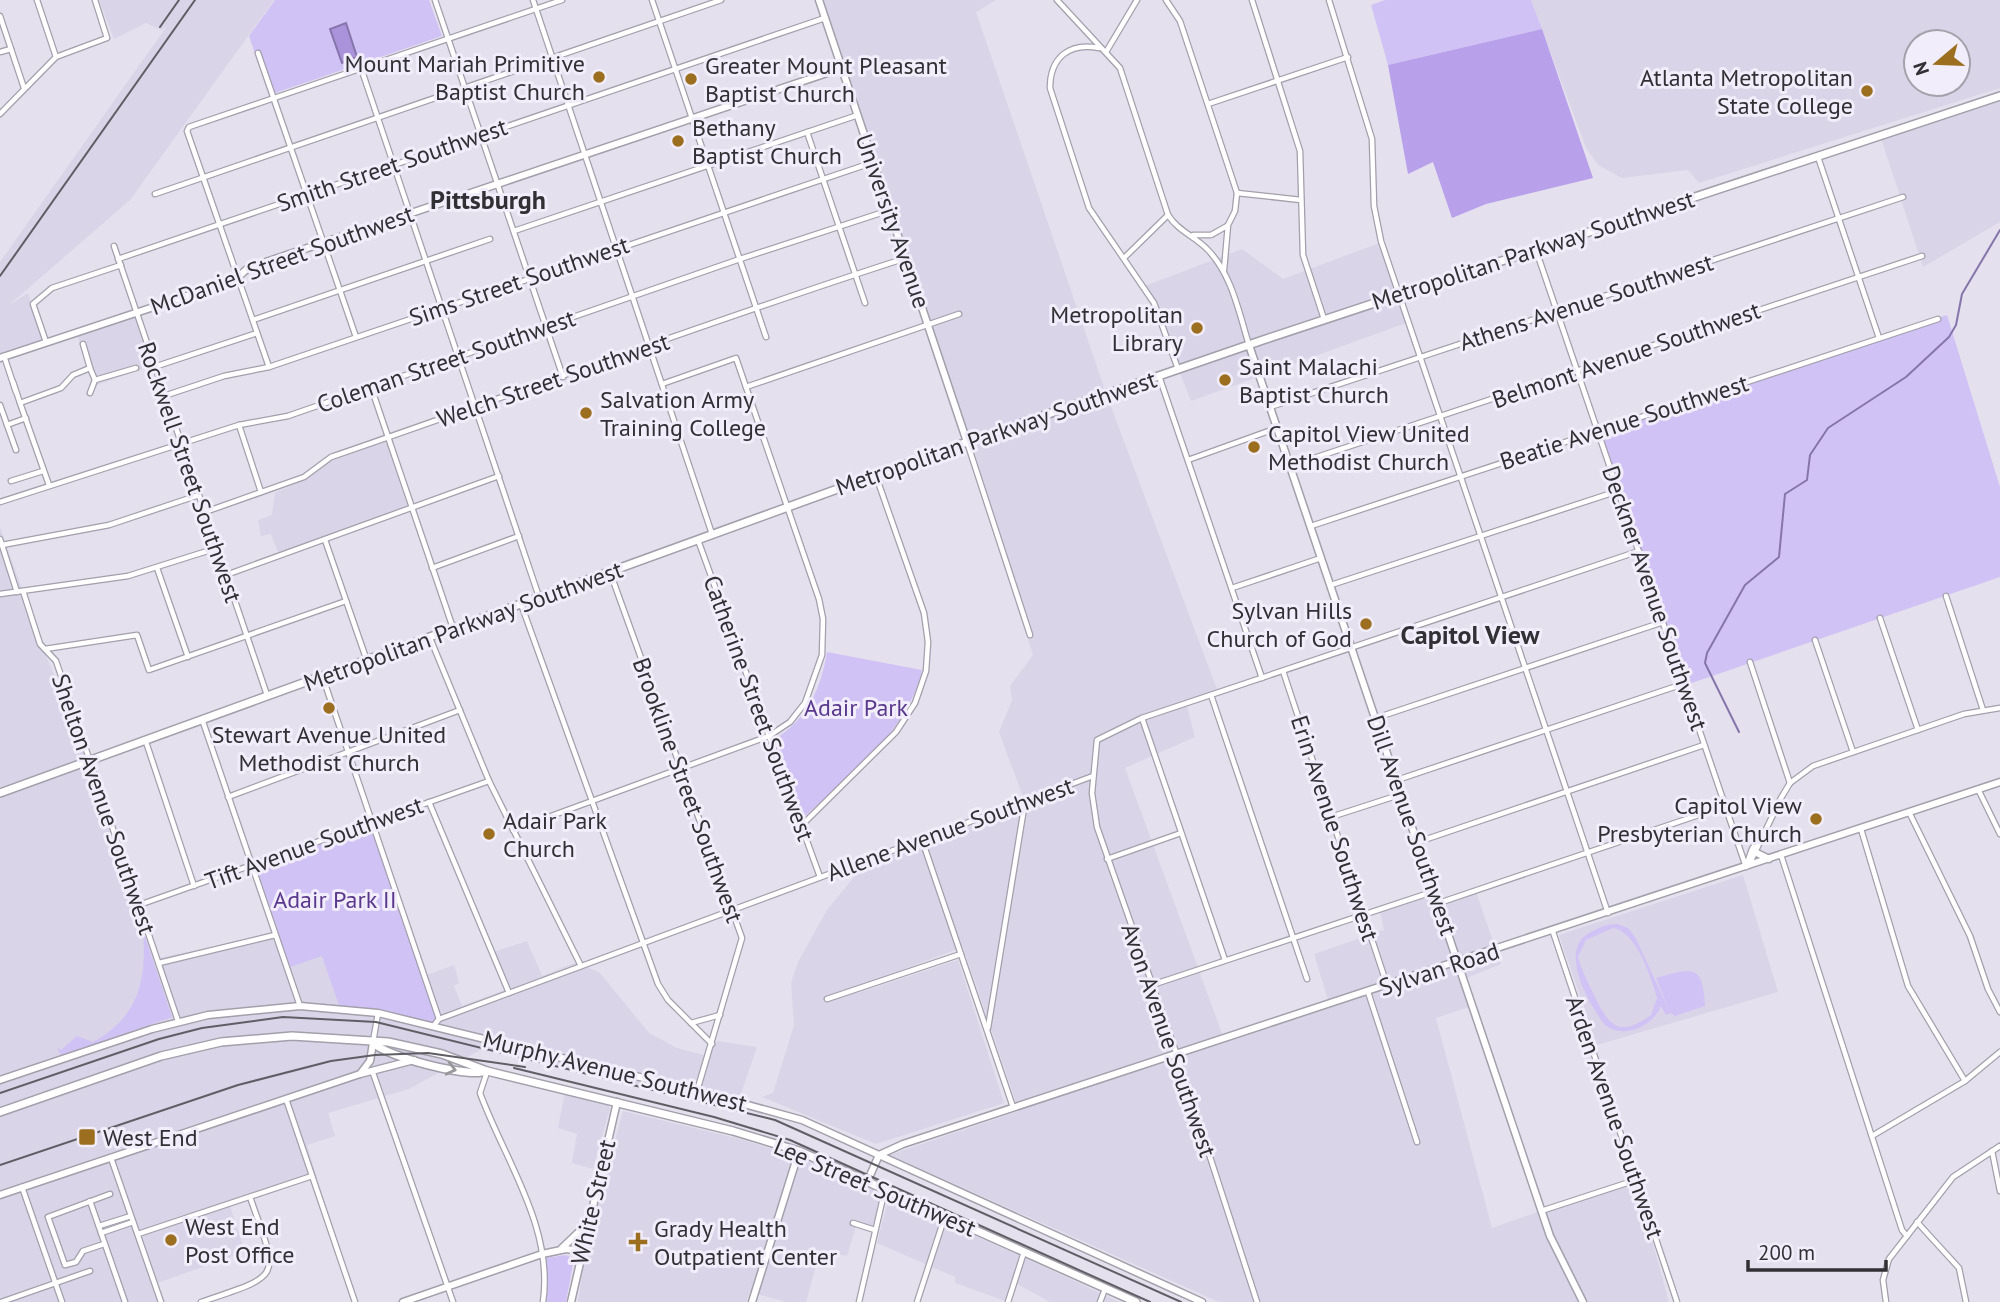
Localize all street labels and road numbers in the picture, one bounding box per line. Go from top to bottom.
street label: Smith Street Southwest [273,111,511,219]
street label: University Avenue [849,130,937,312]
street label: Metropolitan Parkway Southwest [1368,183,1698,317]
street label: McDaniel Street Southwest [146,198,418,322]
street label: Sims Street Southwest [405,229,633,333]
street label: Athens Avenue Southwest [1455,246,1717,358]
street label: Belmont Avenue Southwest [1488,295,1764,415]
street label: Coleman Street Southwest [313,302,579,420]
street label: Welch Street Southwest [433,326,673,434]
street label: Rockwell Street Southwest [131,338,249,606]
street label: Metropolitan Parkway Southwest [832,363,1160,503]
street label: Beatie Avenue Southwest [1496,367,1752,477]
street label: Deckner Avenue Southwest [1595,462,1715,734]
street label: Metropolitan Parkway Southwest [299,554,627,698]
street label: Catherine Street Southwest [697,571,821,845]
street label: Brookline Street Southwest [626,653,750,927]
street label: Shelton Avenue Southwest [45,670,163,938]
street label: Erin Avenue Southwest [1284,711,1386,945]
street label: Dill Avenue Southwest [1360,711,1464,939]
street label: Allene Avenue Southwest [822,770,1078,888]
street label: Tift Avenue Southwest [201,789,427,897]
street label: Avon Avenue Southwest [1114,919,1224,1161]
street label: Sylvan Road [1375,935,1503,1003]
street label: Arden Avenue Southwest [1559,991,1671,1243]
street label: Murphy Avenue Southwest [480,1023,750,1119]
street label: Lee Street Southwest [769,1130,981,1244]
street label: White Street [564,1137,622,1267]

